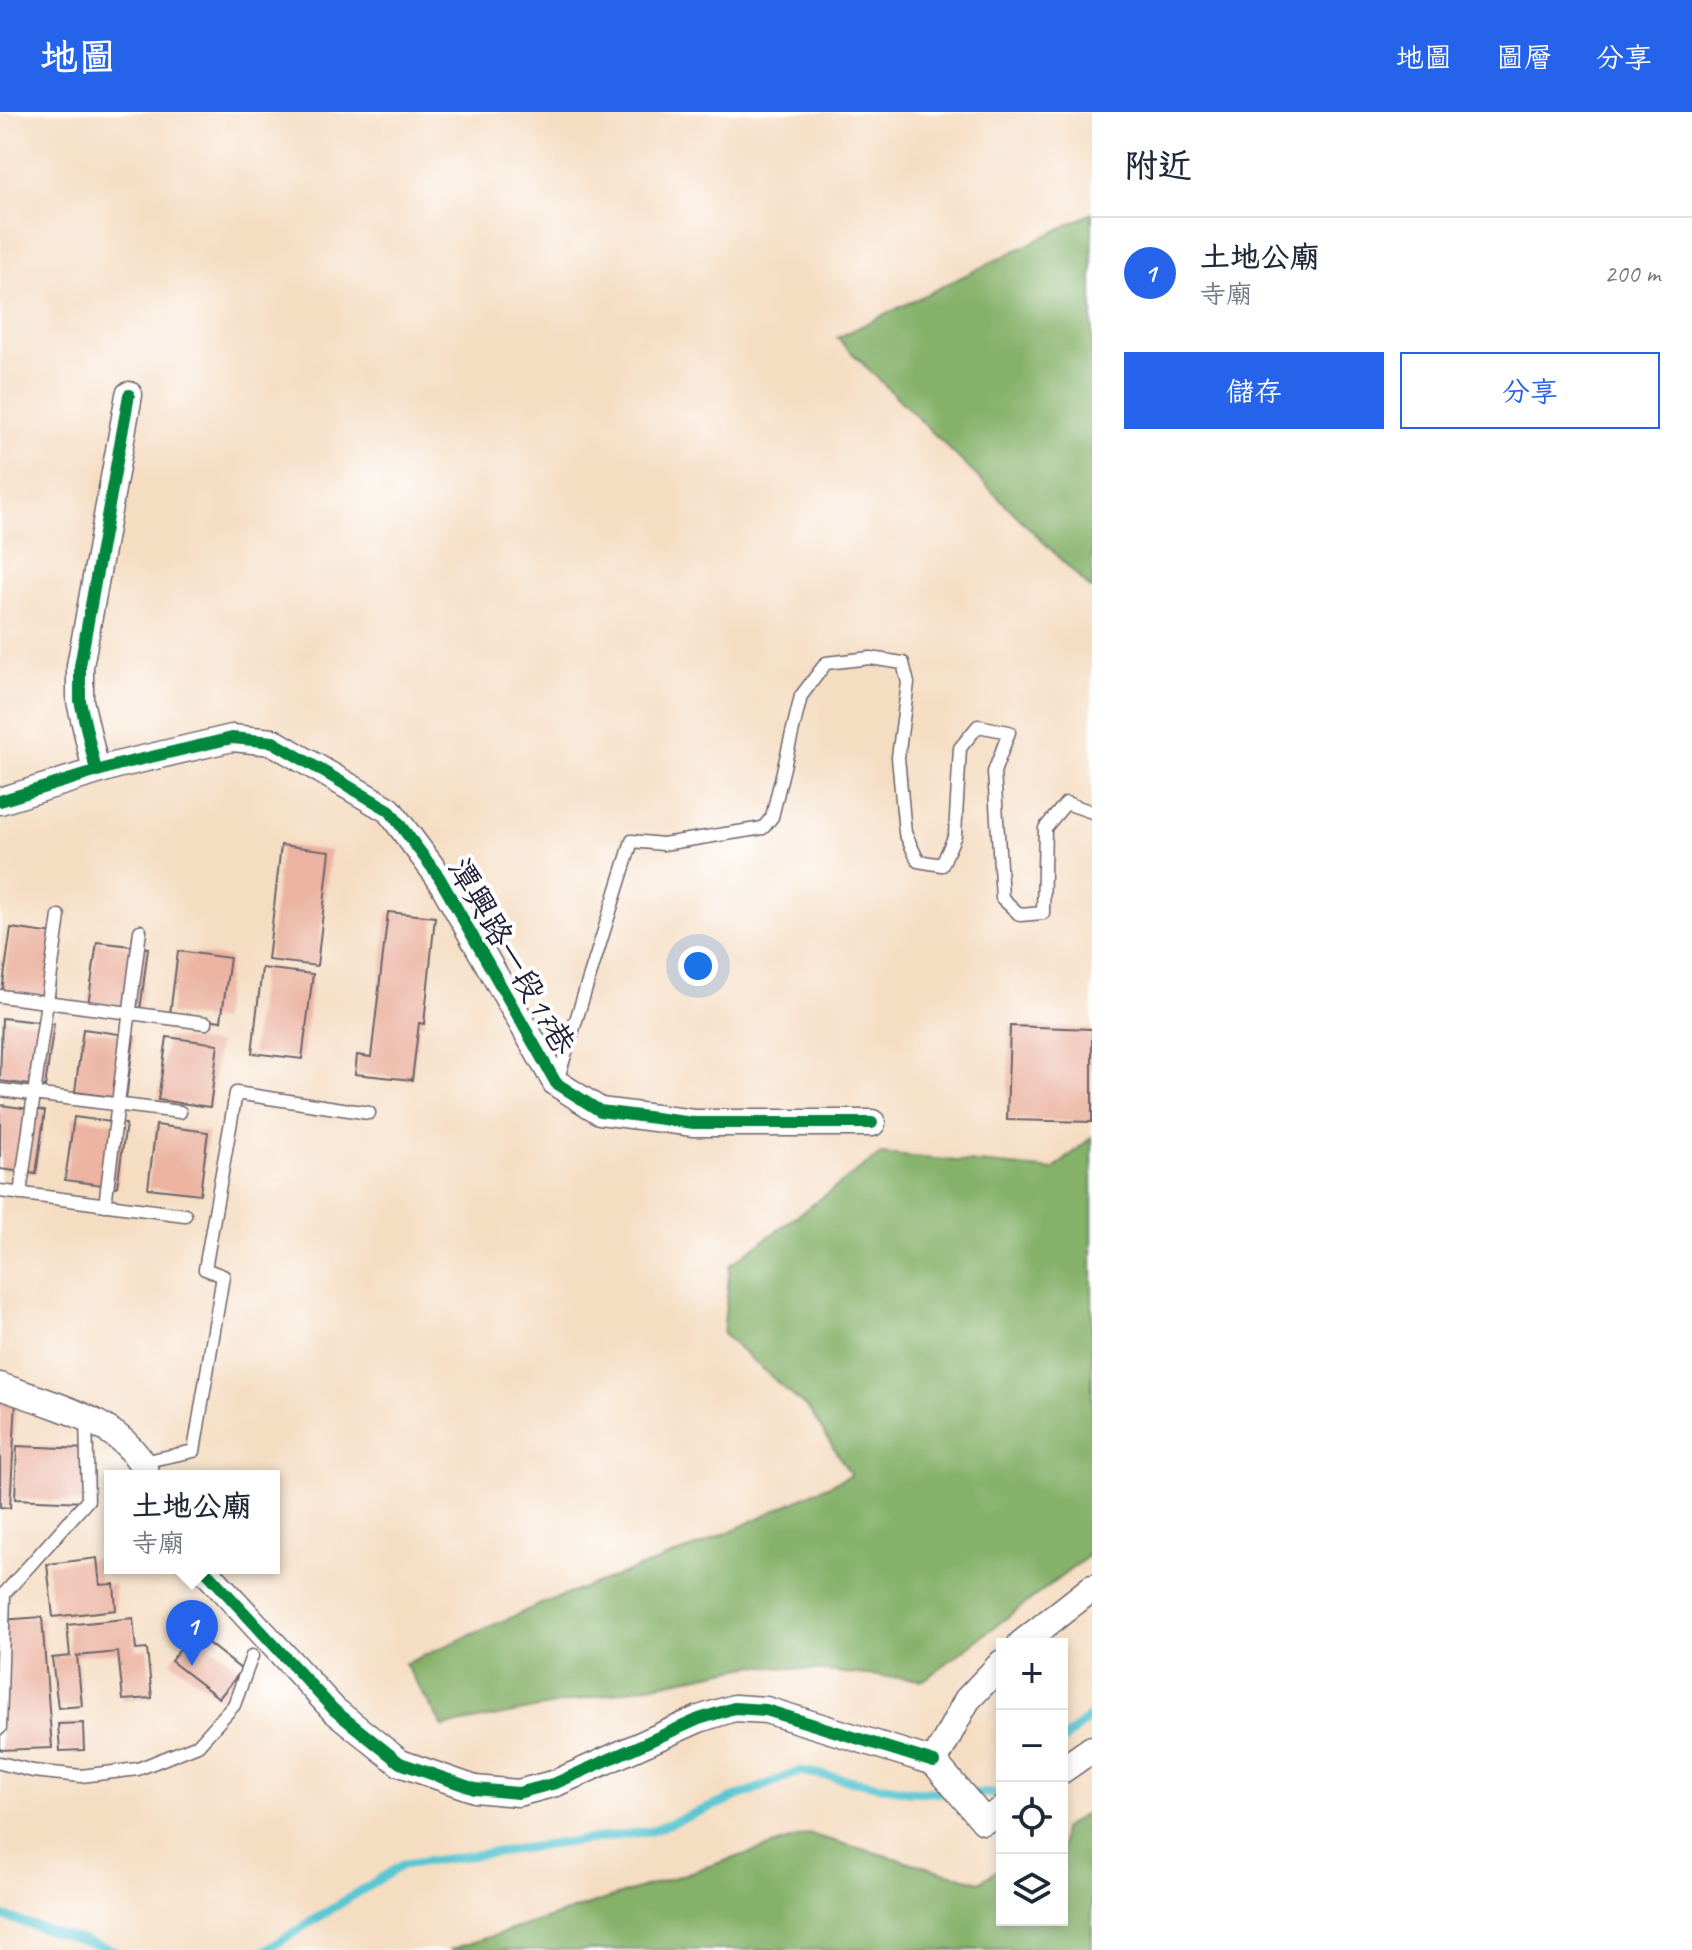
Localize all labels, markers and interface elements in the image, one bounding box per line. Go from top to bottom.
text: 地圖 [40,34,116,81]
text: 地圖 [1396,40,1452,75]
text: 圖層 [1496,40,1552,75]
text: 分享 [1596,40,1652,75]
text: 附近 [1124,144,1192,187]
text: 土地公廟 [1200,238,1320,276]
text: 1 [1144,257,1156,290]
text: 200 m [1604,257,1660,290]
text: 寺廟 [1200,278,1252,311]
button: 儲存 [1124,352,1384,429]
button: 分享 [1400,352,1660,429]
street label: 潭興路一段17巷 [439,850,585,1062]
your location [678,946,718,986]
popup [104,1470,280,1574]
text: 土地公廟 [132,1487,252,1525]
text: 寺廟 [132,1527,184,1560]
pin: 1 [166,1600,218,1666]
map controls [996,1638,1068,1926]
button: + [996,1638,1068,1710]
button: − [996,1710,1068,1782]
button: locate [996,1782,1068,1854]
button: layers [996,1854,1068,1926]

